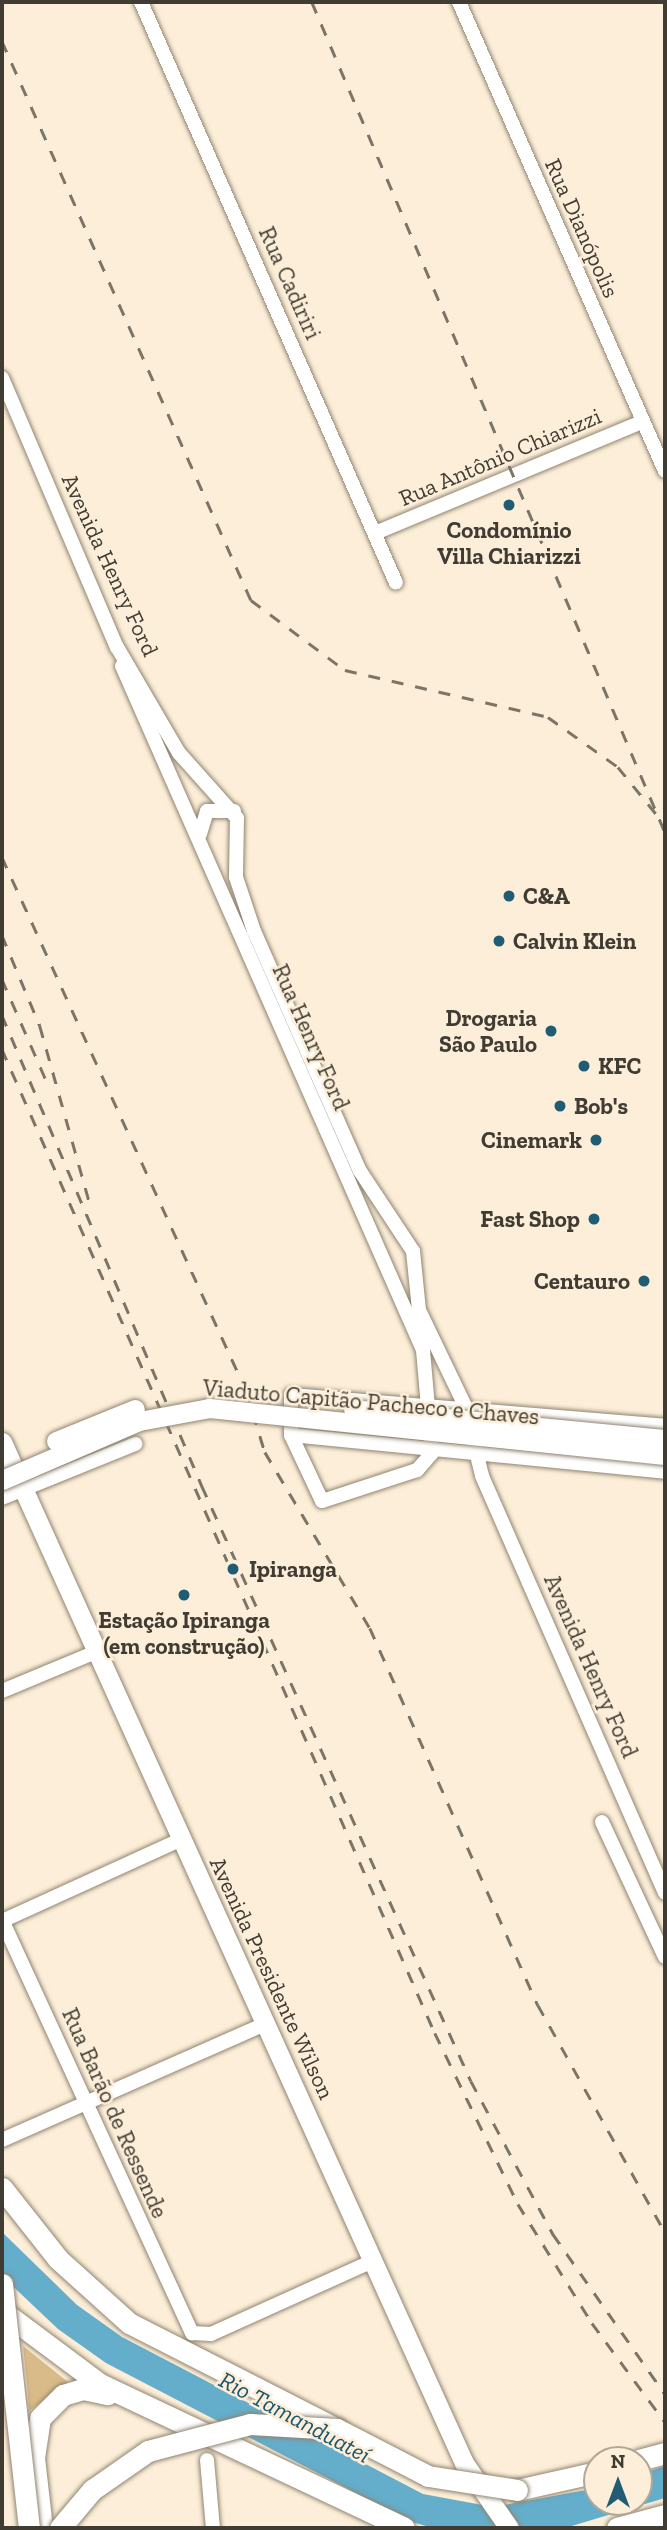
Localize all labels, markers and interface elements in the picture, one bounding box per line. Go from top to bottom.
street label: Rua Dianópolis [539,154,625,302]
street label: Rua Cadiriri [253,222,327,344]
street label: Rua Antônio Chiarizzi [394,402,606,512]
street label: Avenida Henry Ford [56,469,164,661]
marker: Condomínio Villa Chiarizzi [501,497,517,513]
place label: Condomínio Villa Chiarizzi [437,516,581,570]
place label: C&A [523,882,570,910]
marker: C&A [501,888,517,904]
place label: Calvin Klein [513,927,636,955]
marker: Calvin Klein [491,933,507,949]
street label: Rua Henry Ford [266,960,356,1114]
place label: Drogaria São Paulo [439,1004,537,1058]
marker: Drogaria São Paulo [543,1023,559,1039]
place label: KFC [598,1052,641,1080]
marker: KFC [576,1058,592,1074]
place label: Bob's [574,1092,628,1120]
marker: Bob's [552,1098,568,1114]
place label: Cinemark [481,1126,582,1154]
marker: Cinemark [588,1132,604,1148]
place label: Fast Shop [480,1205,580,1233]
marker: Fast Shop [586,1211,602,1227]
place label: Centauro [534,1267,630,1295]
marker: Centauro [636,1273,652,1289]
street label: Viaduto Capitão Pacheco e Chaves [202,1374,540,1430]
place label: Ipiranga [249,1555,337,1583]
marker: Ipiranga [223,1559,243,1579]
street label: Avenida Henry Ford [538,1570,644,1762]
marker: Estação Ipiranga (em construção) [176,1587,192,1603]
place label: Estação Ipiranga (em construção) [98,1606,270,1660]
street label: Avenida Presidente Wilson [204,1852,340,2104]
street label: Rua Barão de Ressende [56,2004,174,2222]
water label: Rio Tamanduateí [214,2365,376,2469]
north arrow [583,2446,653,2516]
text: N [611,2450,625,2473]

